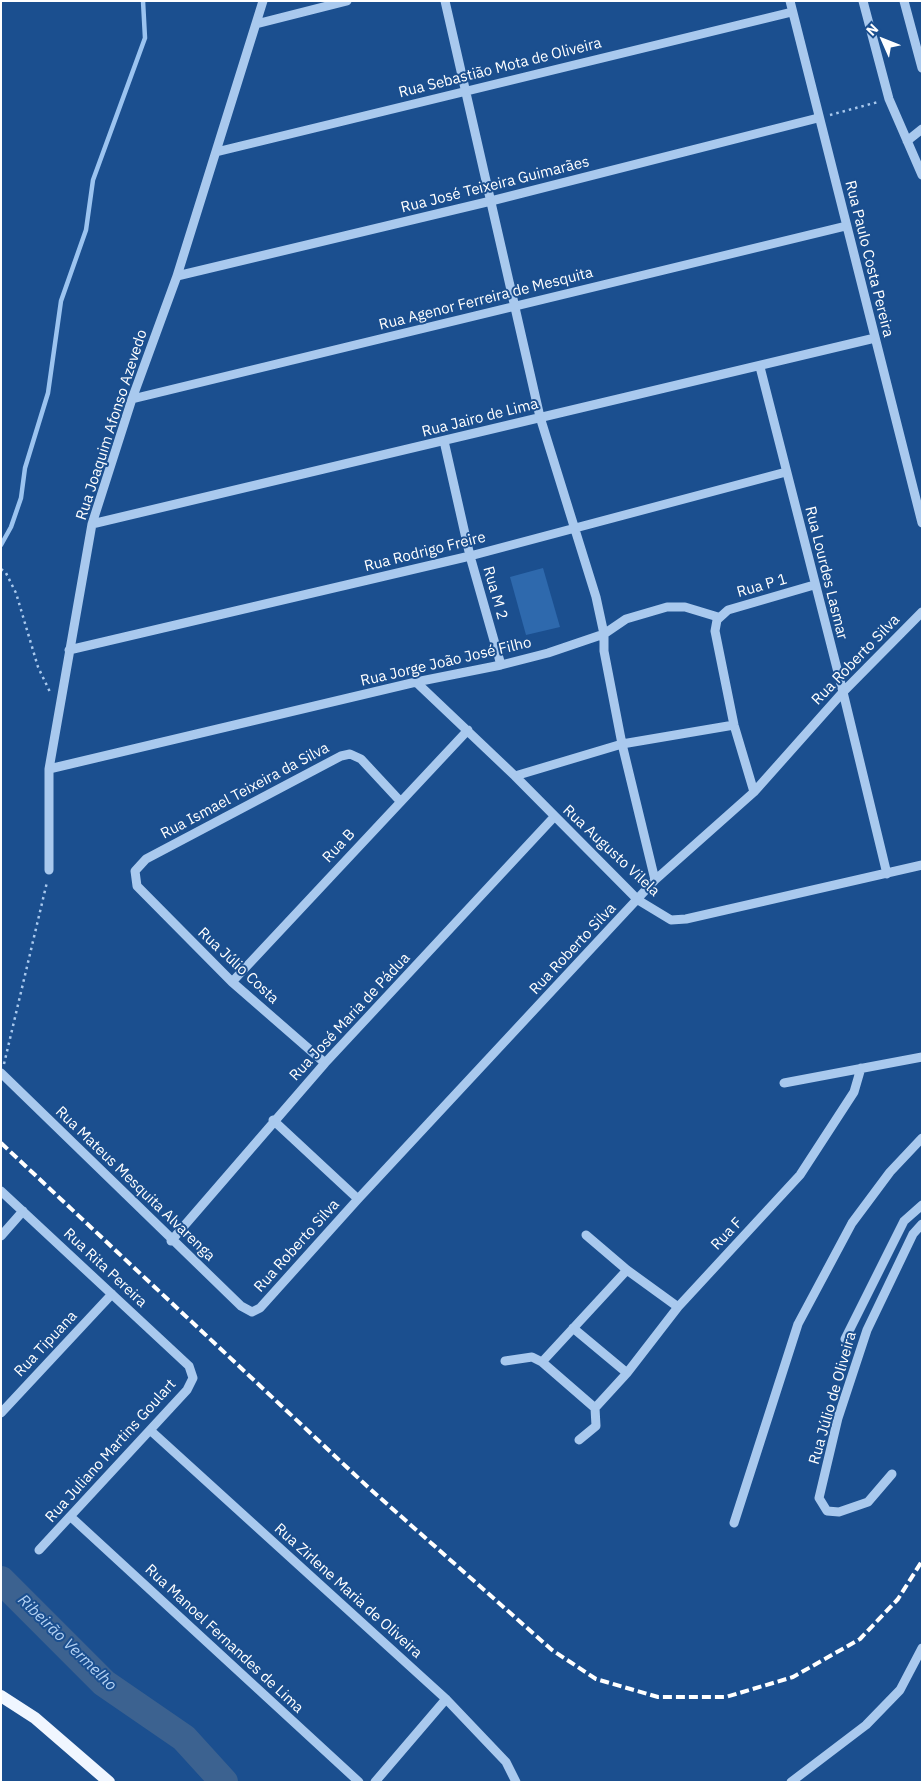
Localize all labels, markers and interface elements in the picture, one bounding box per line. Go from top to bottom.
north arrow [858,15,908,65]
text: N [862,20,882,39]
street label: Rua Sebastião Mota de Oliveira [397,34,603,102]
street label: Rua José Teixeira Guimarães [399,153,591,217]
street label: Rua Paulo Costa Pereira [841,179,897,339]
street label: Rua Agenor Ferreira de Mesquita [377,264,595,334]
street label: Rua Joaquim Afonso Azevedo [73,327,151,523]
street label: Rua Jairo de Lima [420,395,540,441]
street label: Rua Lourdes Lasmar [801,505,851,641]
street label: Rua Rodrigo Freire [363,528,487,576]
street label: Rua M 2 [479,564,511,622]
street label: Rua P 1 [735,570,789,602]
street label: Rua Roberto Silva [808,611,904,709]
street label: Rua Jorge João José Filho [359,634,533,690]
street label: Rua Ismael Teixeira da Silva [158,739,332,843]
street label: Rua Augusto Vilela [559,802,663,900]
street label: Rua B [319,825,359,867]
street label: Rua Roberto Silva [526,899,620,999]
street label: Rua Júlio Costa [194,924,282,1008]
street label: Rua José Maria de Pádua [286,949,414,1085]
street label: Rua Mateus Mesquita Alvarenga [51,1103,219,1265]
street label: Rua Roberto Silva [251,1196,343,1296]
street label: Rua F [707,1214,747,1254]
street label: Rua Rita Pereira [59,1225,151,1311]
street label: Rua Tipuana [11,1307,81,1381]
street label: Rua Júlio de Oliveira [805,1330,861,1466]
street label: Rua Juliano Martins Goulart [42,1376,180,1526]
street label: Rua Zirlene Maria de Oliveira [270,1520,426,1662]
street label: Rua Manoel Fernandes de Lima [141,1561,307,1717]
water label: Ribeirão Vermelho [14,1591,120,1695]

